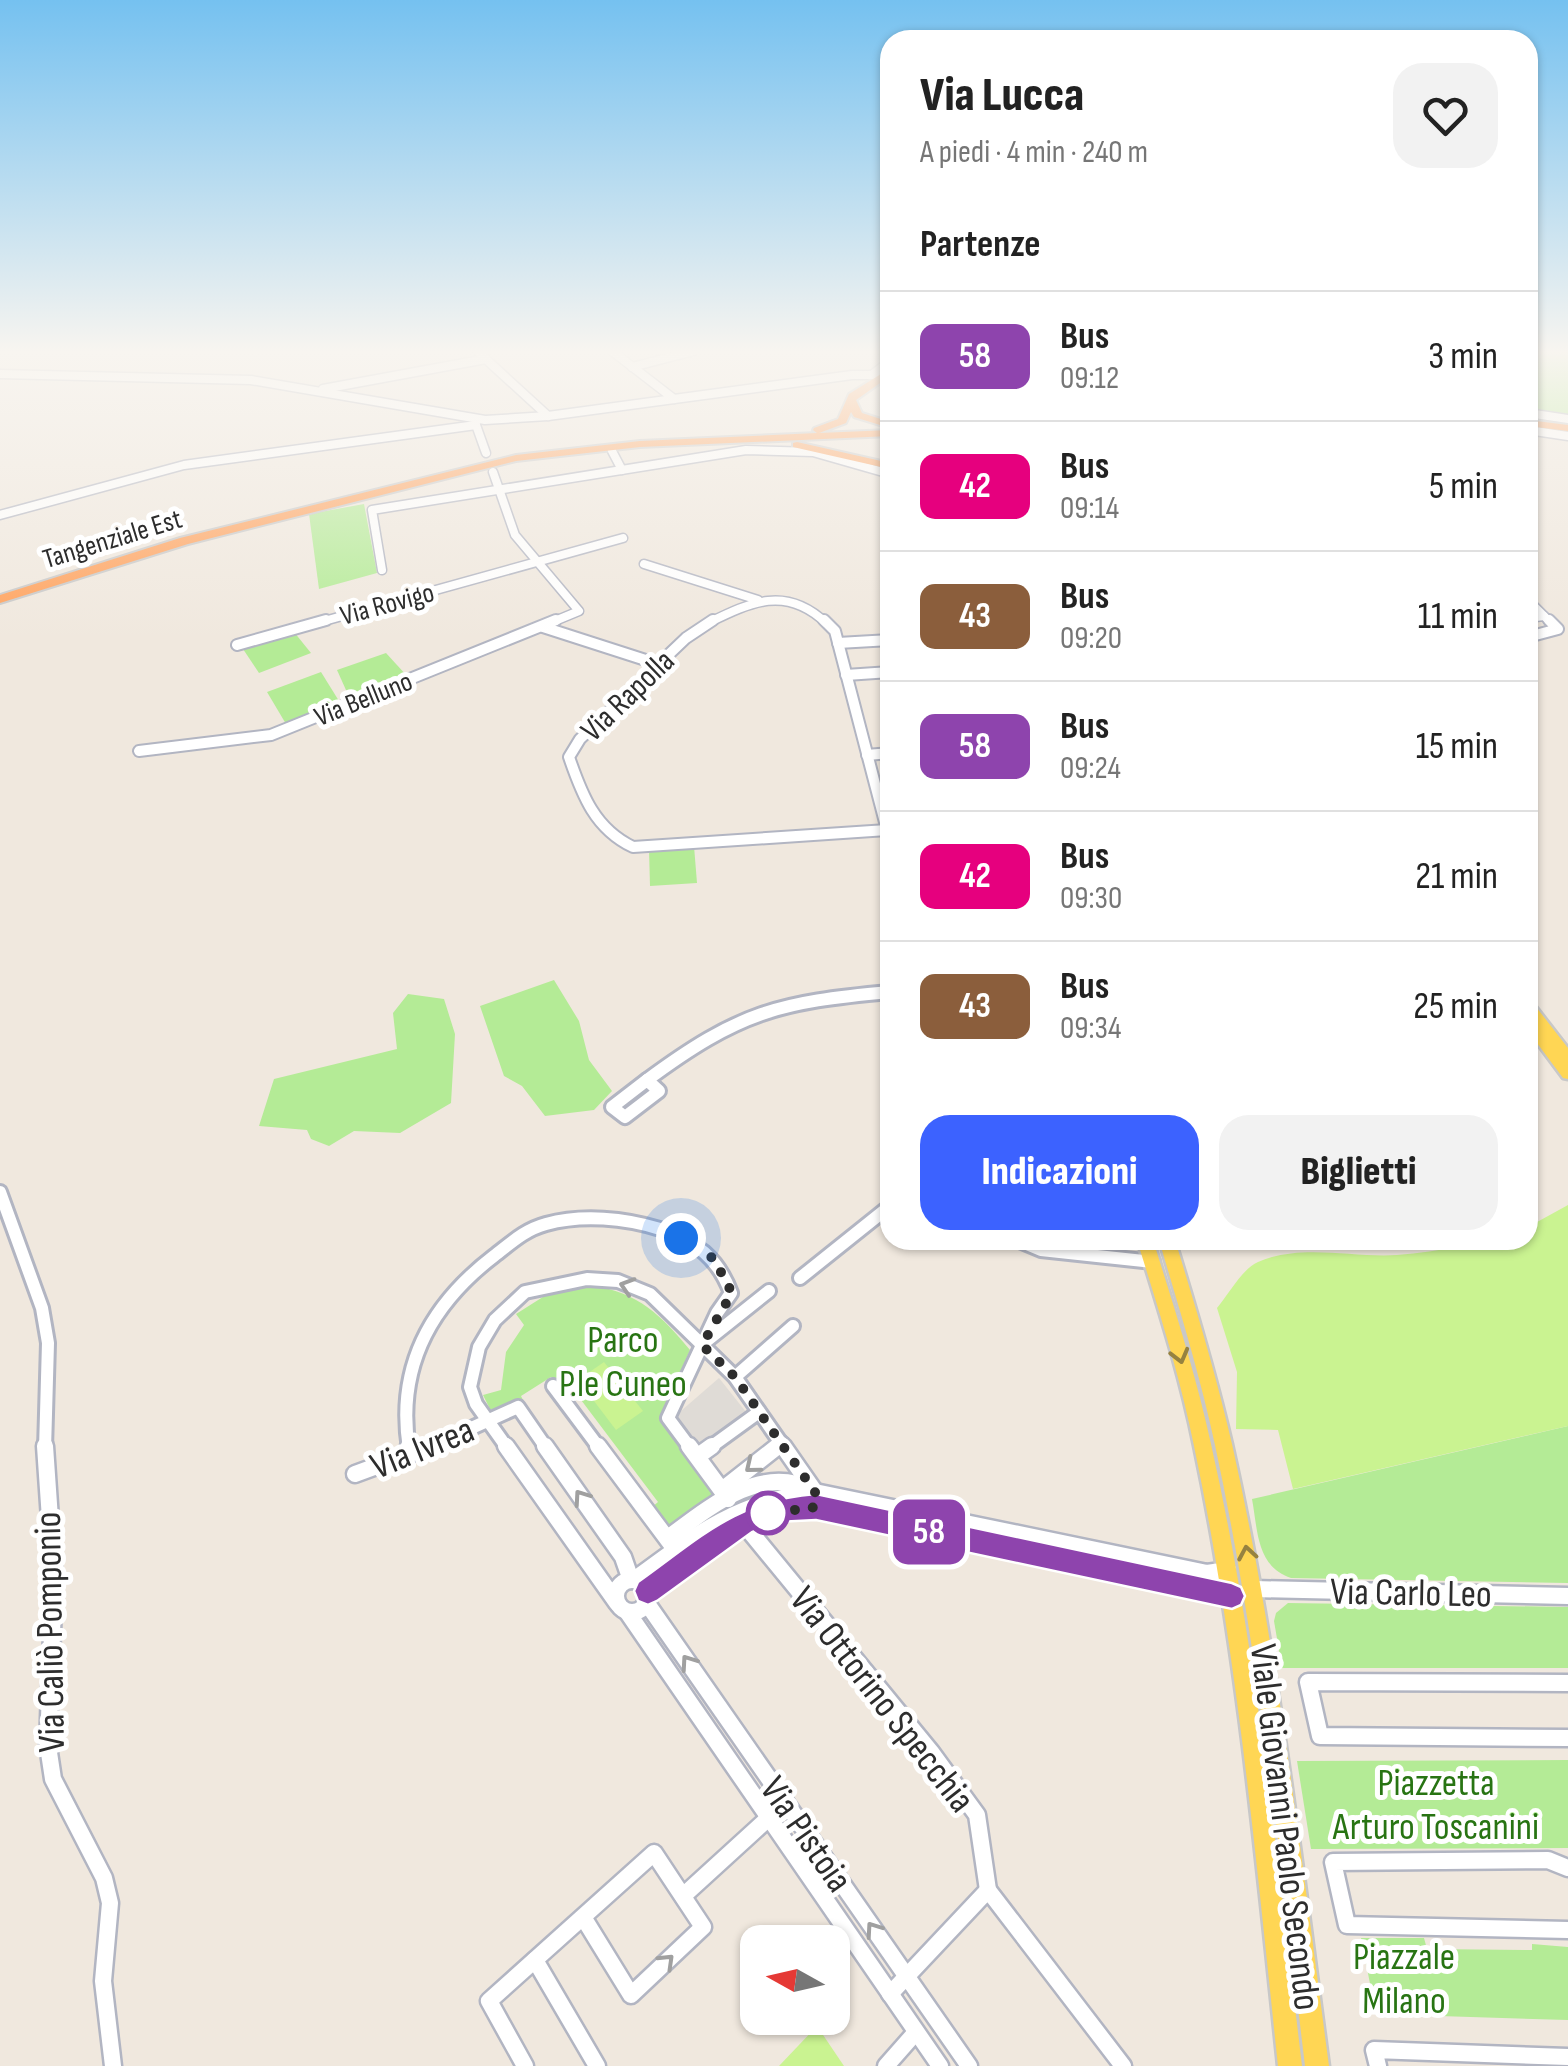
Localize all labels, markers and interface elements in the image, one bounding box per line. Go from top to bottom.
button: heart [1393,63,1498,168]
text: Via Lucca [920,67,1084,124]
text: A piedi · 4 min · 240 m [920,133,1148,172]
text: Partenze [920,222,1040,267]
text: Bus [1060,314,1109,359]
text: 3 min [1428,334,1498,379]
text: 58 [959,335,991,378]
text: 09:12 [1060,359,1119,398]
text: Bus [1060,444,1109,489]
text: 5 min [1429,464,1498,509]
text: 42 [959,465,991,508]
text: 09:14 [1060,489,1119,528]
street label: Tangenziale Est [39,503,186,576]
text: Bus [1060,574,1109,619]
street label: Via Rovigo [337,576,438,633]
text: 11 min [1418,594,1498,639]
text: 43 [959,595,991,638]
text: 09:20 [1060,619,1122,658]
street label: Via Rapolla [573,642,683,750]
street label: Via Belluno [310,665,417,734]
text: Bus [1060,704,1109,749]
text: 15 min [1416,724,1498,769]
text: 58 [959,725,991,768]
text: 09:24 [1060,749,1121,788]
text: Bus [1060,834,1109,879]
text: 21 min [1415,854,1498,899]
text: 42 [959,855,991,898]
text: 09:30 [1060,879,1122,918]
text: Bus [1060,964,1109,1009]
text: 25 min [1413,984,1498,1029]
text: 43 [959,985,991,1028]
text: 09:34 [1060,1009,1121,1048]
button: Indicazioni [920,1115,1199,1230]
button: Biglietti [1219,1115,1498,1230]
your location [656,1213,706,1263]
one-way arrow [619,1277,636,1298]
park label: Parco P.le Cuneo [559,1318,687,1407]
one-way arrow [1168,1347,1189,1364]
street label: Via Ivrea [364,1407,481,1489]
one-way arrow [745,1455,763,1472]
one-way arrow [575,1490,593,1508]
unlabelled marker [747,1492,789,1534]
line badge: 58 [884,1500,974,1564]
street label: Via Caliò Pomponio [26,1511,75,1753]
text: 58 [913,1511,945,1554]
one-way arrow [1238,1545,1259,1562]
street label: Via Carlo Leo [1330,1570,1492,1617]
street label: Via Ottorino Specchia [780,1578,984,1822]
street label: Viale Giovanni Paolo Secondo [1240,1642,1329,2013]
one-way arrow [682,1655,700,1673]
park label: Piazzetta Arturo Toscanini [1332,1761,1539,1850]
street label: Via Pistoia [750,1769,862,1901]
one-way arrow [867,1922,885,1940]
north arrow [740,1925,850,2035]
map controls [740,1925,850,2035]
park label: Piazzale Milano [1353,1935,1455,2024]
one-way arrow [655,1955,674,1973]

